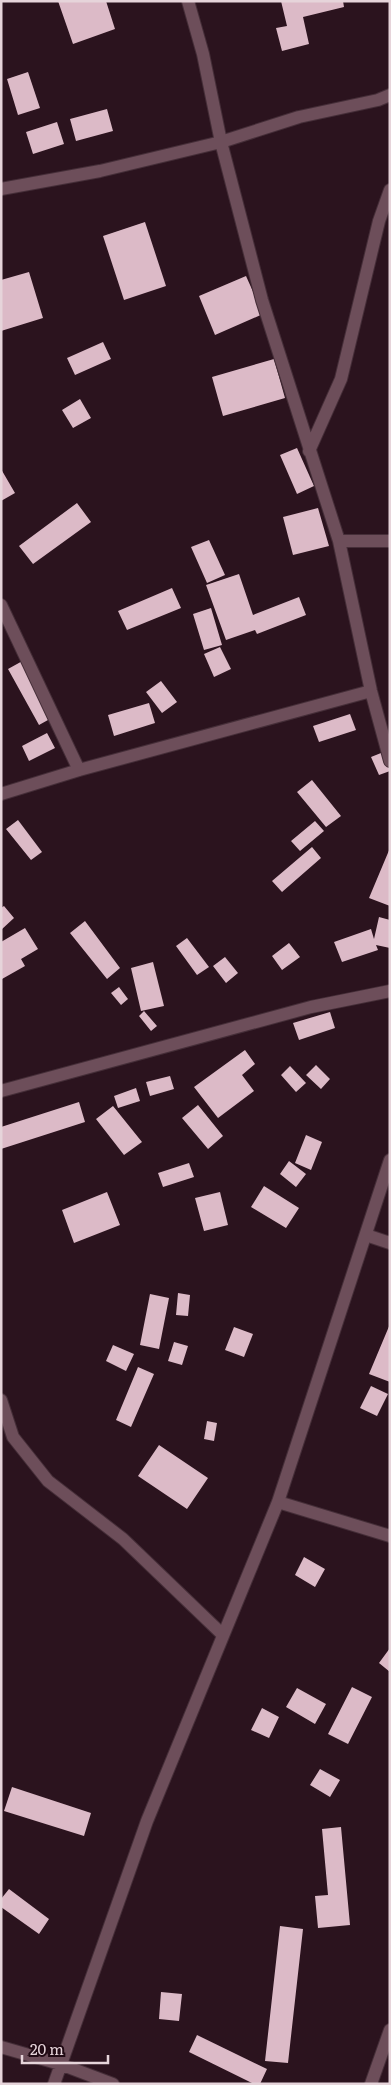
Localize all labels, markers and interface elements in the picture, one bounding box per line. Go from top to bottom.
scale bar [22,2032,109,2064]
text: 20 m [30,2037,64,2060]

